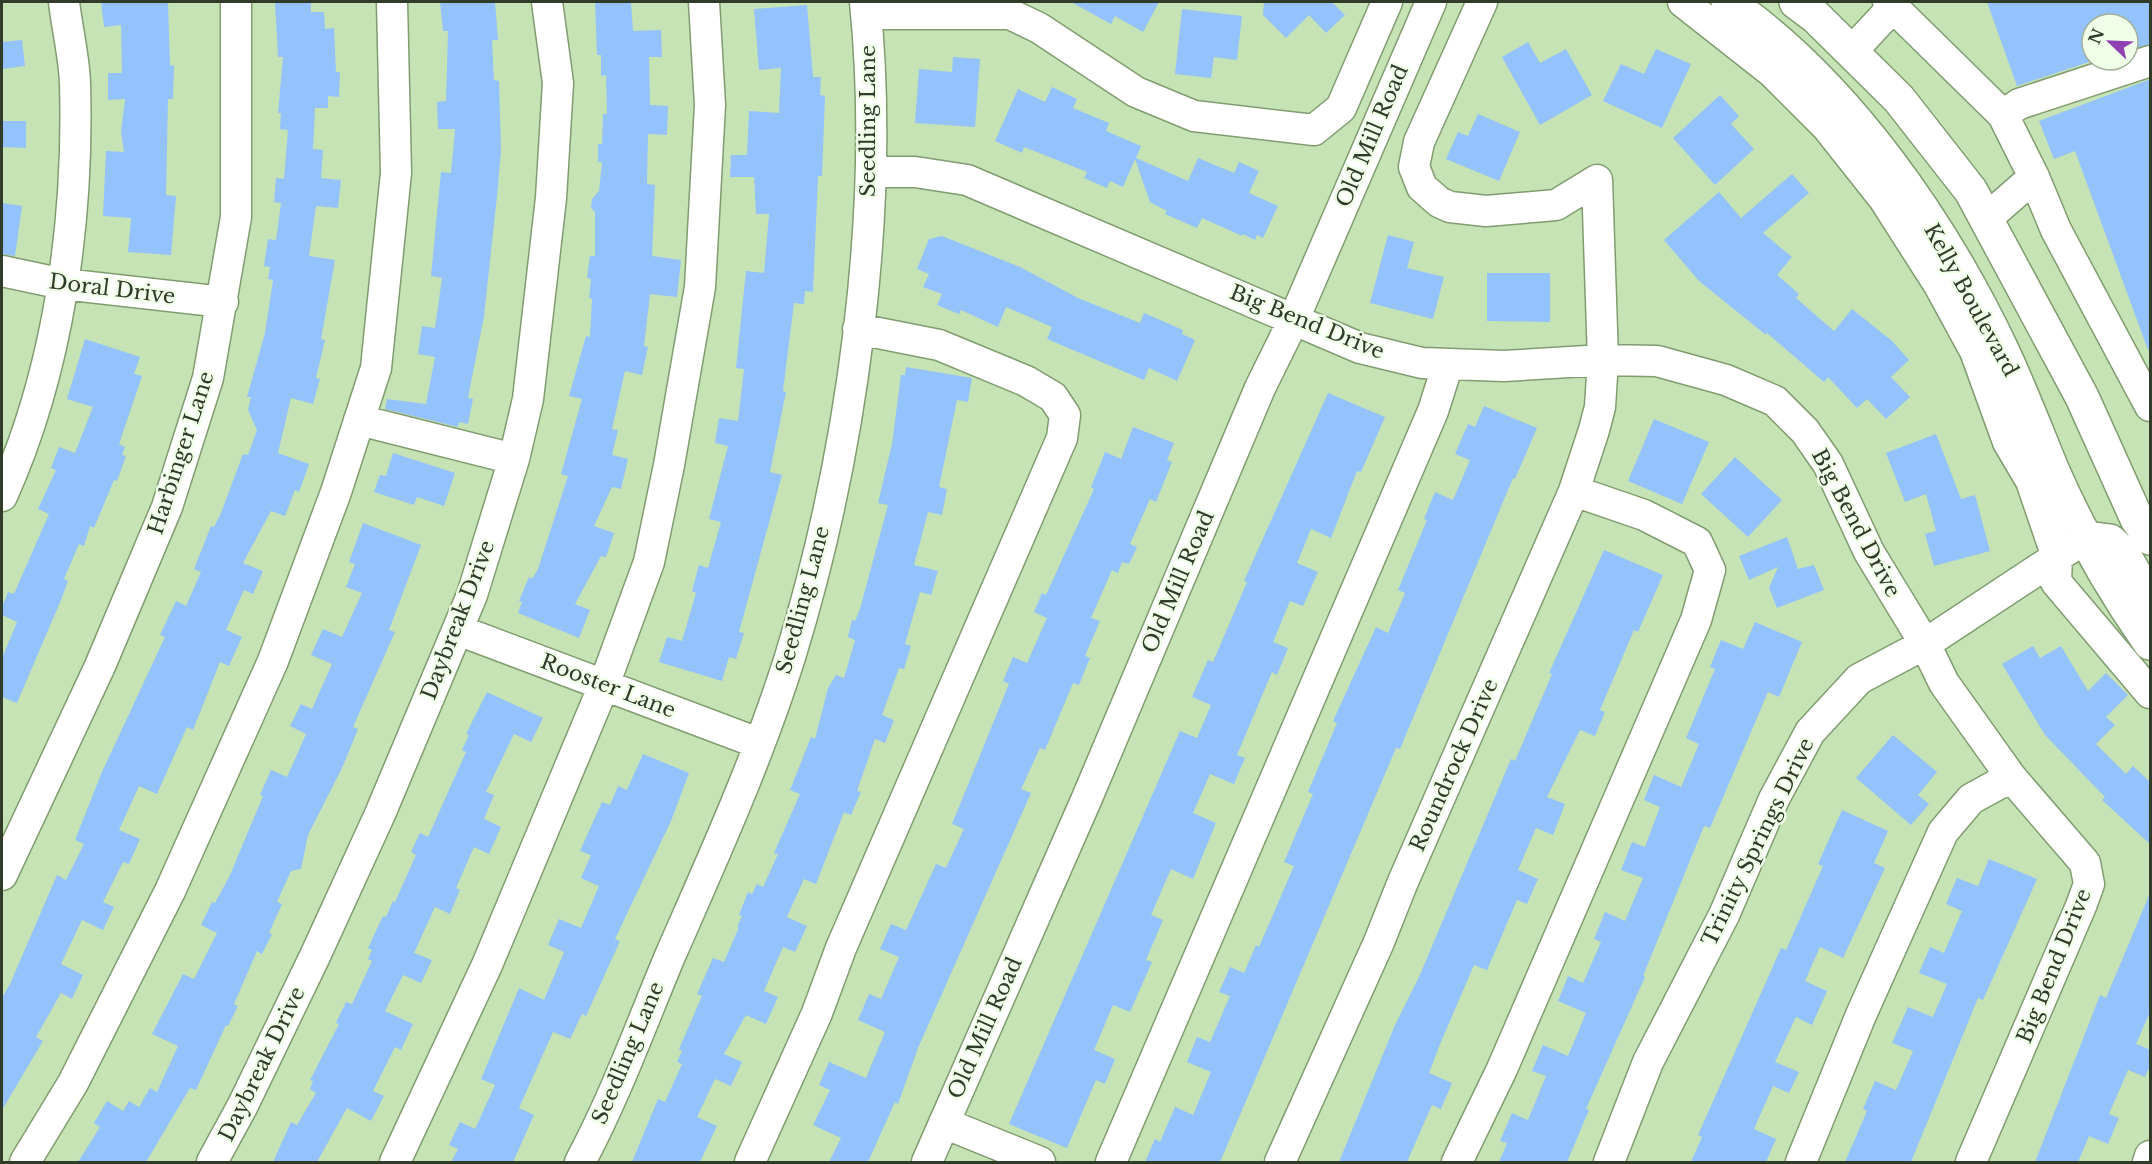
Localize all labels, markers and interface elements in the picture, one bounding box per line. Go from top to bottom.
north arrow [2080,12,2140,72]
text: N [2084,25,2108,47]
street label: Seedling Lane [855,45,881,197]
street label: Old Mill Road [1330,61,1414,211]
street label: Kelly Boulevard [1918,219,2024,381]
street label: Doral Drive [47,268,177,310]
street label: Big Bend Drive [1226,279,1388,365]
street label: Harbinger Lane [142,368,220,538]
street label: Big Bend Drive [1806,444,1906,602]
street label: Old Mill Road [1136,507,1220,657]
street label: Seedling Lane [771,523,835,677]
street label: Daybreak Drive [416,536,500,704]
street label: Rooster Lane [537,648,679,724]
street label: Roundrock Drive [1404,675,1504,855]
street label: Trinity Springs Drive [1696,734,1820,950]
street label: Big Bend Drive [2011,885,2097,1047]
street label: Old Mill Road [942,953,1028,1103]
street label: Seedling Lane [586,978,670,1128]
street label: Daybreak Drive [213,982,311,1146]

